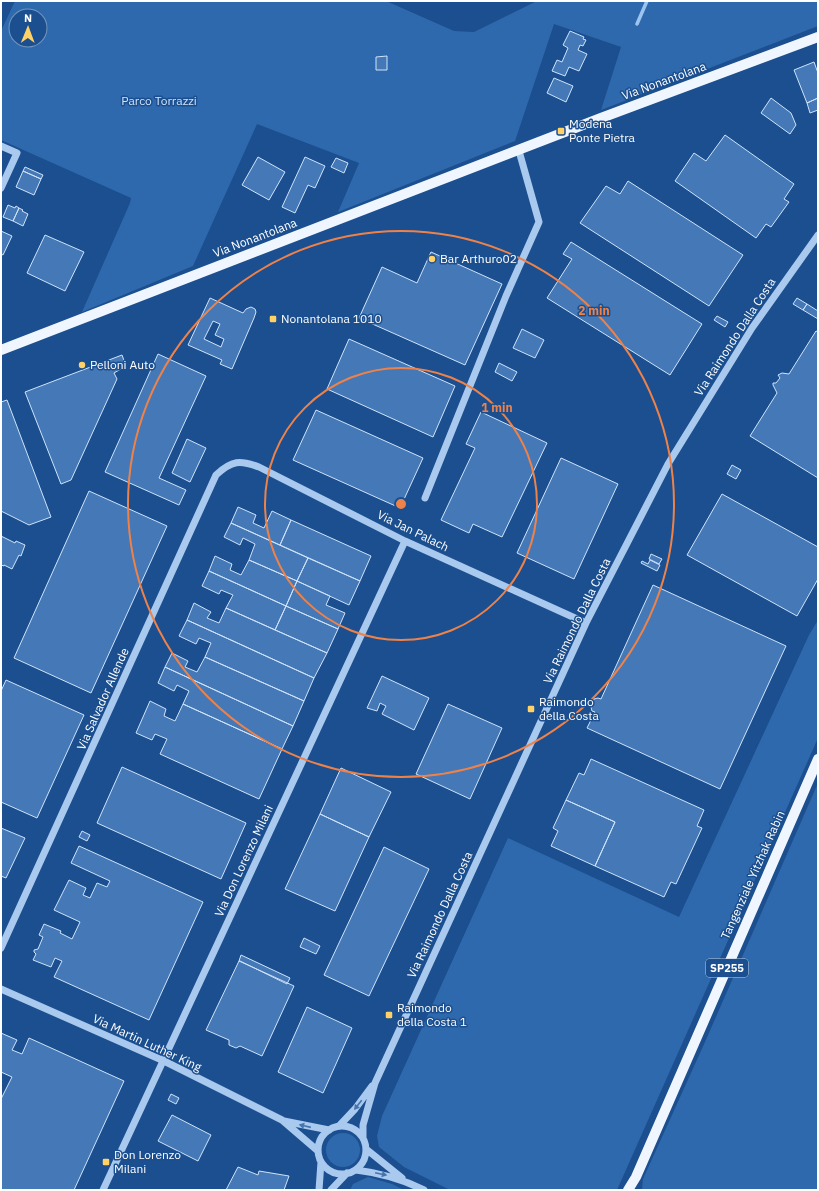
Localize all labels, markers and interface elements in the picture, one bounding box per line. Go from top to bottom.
north arrow [8,8,48,48]
text: N [24,11,32,25]
street label: Via Nonantolana [620,58,709,103]
park label: Parco Torrazzi [121,93,197,108]
place label: Modena Ponte Pietra [569,116,636,145]
marker: Modena Ponte Pietra [556,126,566,136]
street label: Via Nonantolana [211,214,299,260]
place label: Bar Arthuro02 [440,251,517,266]
marker: Bar Arthuro02 [427,254,437,264]
street label: Via Raimondo Dalla Costa [691,274,779,399]
text: 2 min [578,303,610,318]
place label: Nonantolana 1010 [281,311,382,326]
marker: Nonantolana 1010 [268,314,278,324]
place label: Pelloni Auto [90,357,155,372]
marker: Pelloni Auto [77,360,87,370]
text: 1 min [481,400,513,415]
centre of rings [394,497,408,511]
street label: Via Jan Palach [375,507,451,554]
street label: Via Raimondo Dalla Costa [540,555,614,686]
street label: Via Salvador Allende [73,645,132,752]
place label: Raimondo della Costa [539,694,599,723]
marker: Raimondo della Costa [526,704,536,714]
street label: Via Don Lorenzo Milani [211,803,276,919]
street label: Tangenziale Yitzhak Rabin [717,808,788,942]
street label: Via Raimondo Dalla Costa [404,849,476,980]
road number: SP255 [706,959,748,977]
place label: Raimondo della Costa 1 [397,1000,467,1029]
marker: Raimondo della Costa 1 [384,1010,394,1020]
street label: Via Martin Luther King [90,1011,205,1075]
one-way arrow [354,1100,362,1111]
one-way arrow [299,1122,311,1128]
place label: Don Lorenzo Milani [114,1147,181,1176]
marker: Don Lorenzo Milani [101,1157,111,1167]
one-way arrow [375,1171,387,1177]

